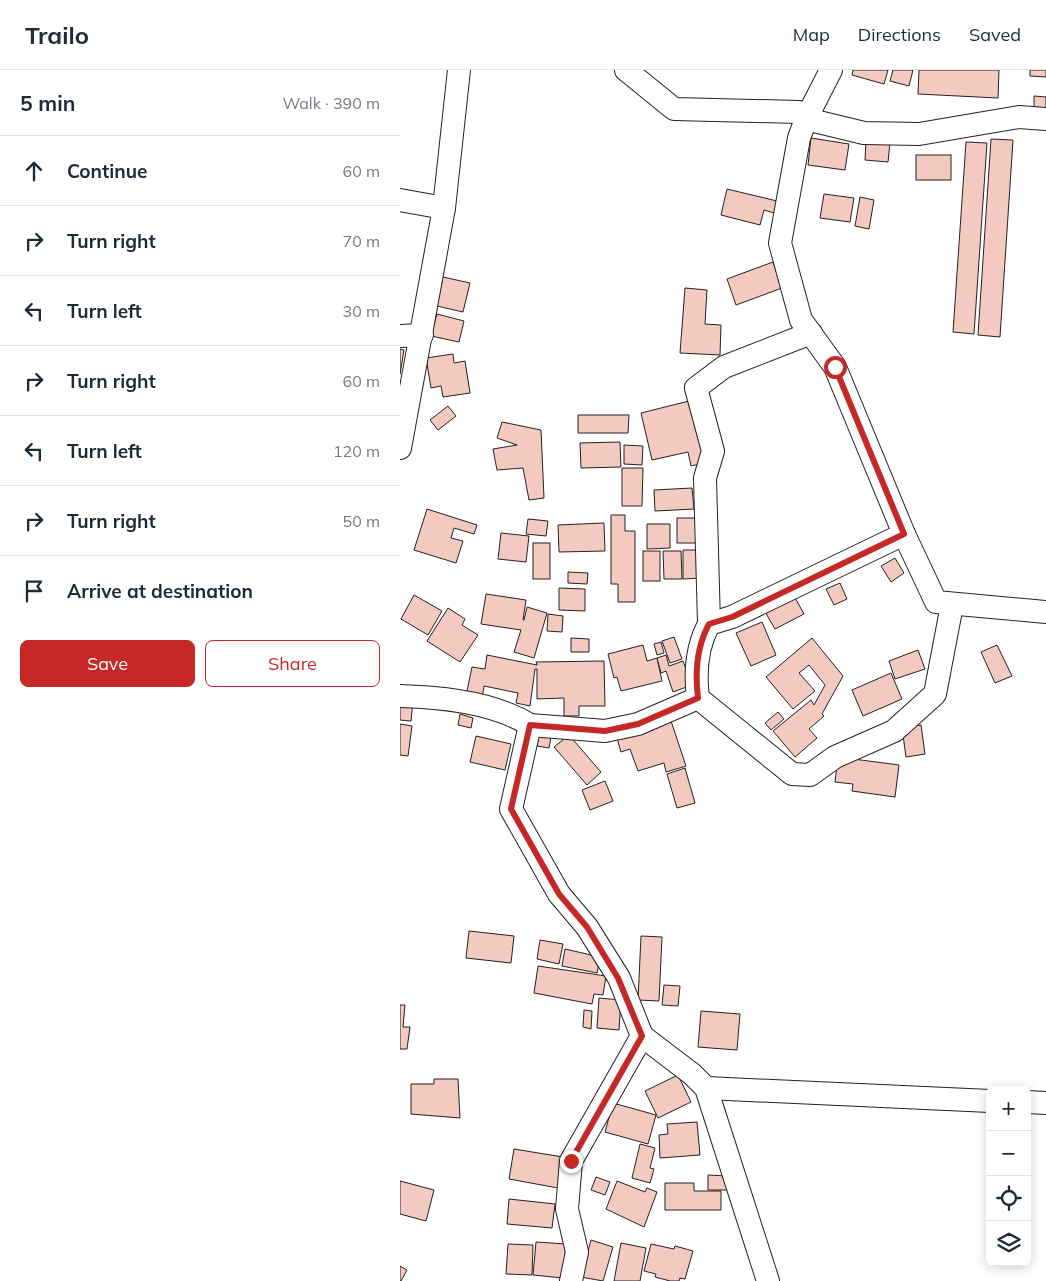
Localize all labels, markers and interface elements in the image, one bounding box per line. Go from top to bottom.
text: Trailo [25,20,89,50]
text: Map [793,23,830,46]
text: Directions [858,23,941,46]
text: Saved [969,23,1021,46]
text: 5 min [20,90,75,116]
text: Walk · 390 m [282,93,380,113]
icon: ahead [20,157,48,185]
text: Continue [67,159,147,183]
text: 60 m [343,161,380,181]
icon: right [20,227,48,255]
text: Turn right [67,229,156,253]
text: 70 m [343,231,380,251]
icon: left [20,297,48,325]
text: Turn left [67,299,142,323]
text: 30 m [343,301,380,321]
route start [824,356,847,379]
icon: right [20,367,48,395]
text: Turn right [67,369,156,393]
text: 60 m [343,371,380,391]
icon: left [20,437,48,465]
text: Turn left [67,439,142,463]
text: 120 m [333,441,380,461]
icon: right [20,507,48,535]
text: Turn right [67,509,156,533]
text: 50 m [343,511,380,531]
icon: arrive [20,577,48,605]
text: Arrive at destination [67,579,253,603]
button: Save [20,640,195,687]
button: Share [205,640,380,687]
map controls [986,1086,1031,1266]
button: + [986,1086,1031,1131]
button: − [986,1131,1031,1176]
route end [560,1150,583,1173]
button: locate [986,1176,1031,1221]
button: layers [986,1221,1031,1266]

